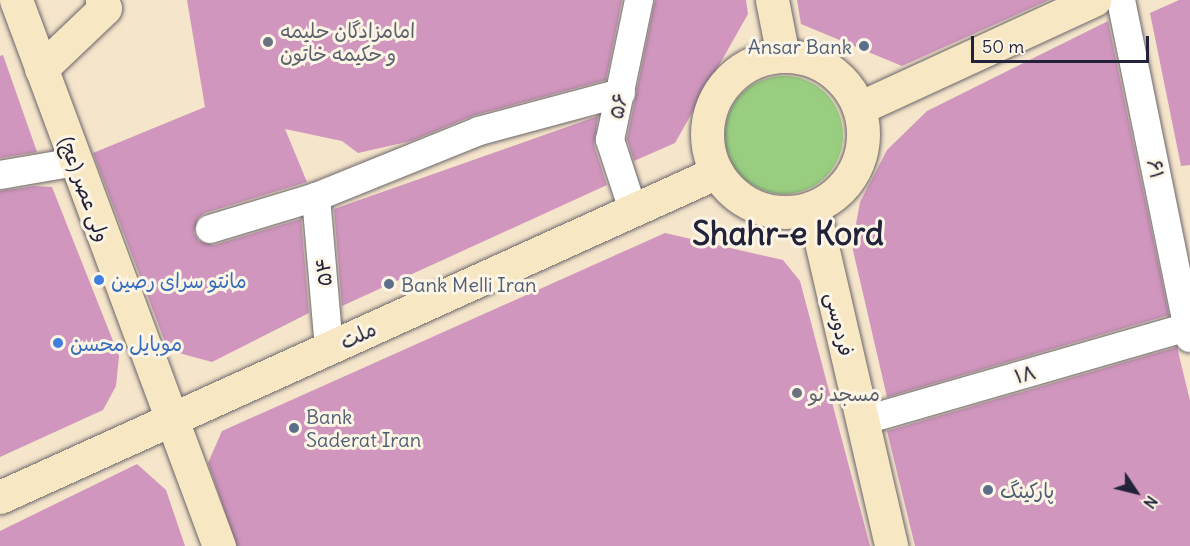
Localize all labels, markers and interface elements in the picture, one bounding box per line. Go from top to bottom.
place label: امامزادگان حلیمه و حکیمه خاتون [280,19,415,66]
scale bar [974,24,1152,62]
place label: Ansar Bank [748,34,852,58]
marker: امامزادگان حلیمه و حکیمه خاتون [261,35,275,49]
text: 50 m [982,35,1024,58]
marker: Ansar Bank [857,39,871,53]
street label: ۵۶ [603,91,633,121]
street label: ولی عصر (عج) [55,133,115,245]
street label: ۶۱ [1142,157,1170,181]
district label: Shahr-e Kord [692,215,884,253]
street label: ۵۴ [310,257,336,287]
place label: مانتو سرای رصین [111,268,247,292]
place label: Bank Melli Iran [401,272,537,296]
marker: مانتو سرای رصین [92,273,106,287]
marker: Bank Melli Iran [382,277,396,291]
street label: فردوسی [821,290,859,358]
street label: ملت [336,316,380,354]
place label: موبایل محسن [70,331,182,355]
marker: موبایل محسن [51,336,65,350]
street label: ۱۸ [1011,360,1039,388]
place label: مسجد نو [809,381,880,405]
marker: مسجد نو [790,386,804,400]
place label: Bank Saderat Iran [306,404,421,451]
marker: Bank Saderat Iran [287,421,301,435]
north arrow [1106,462,1166,522]
place label: پارکینگ [1000,478,1054,502]
marker: پارکینگ [981,483,995,497]
text: N [1139,492,1162,513]

